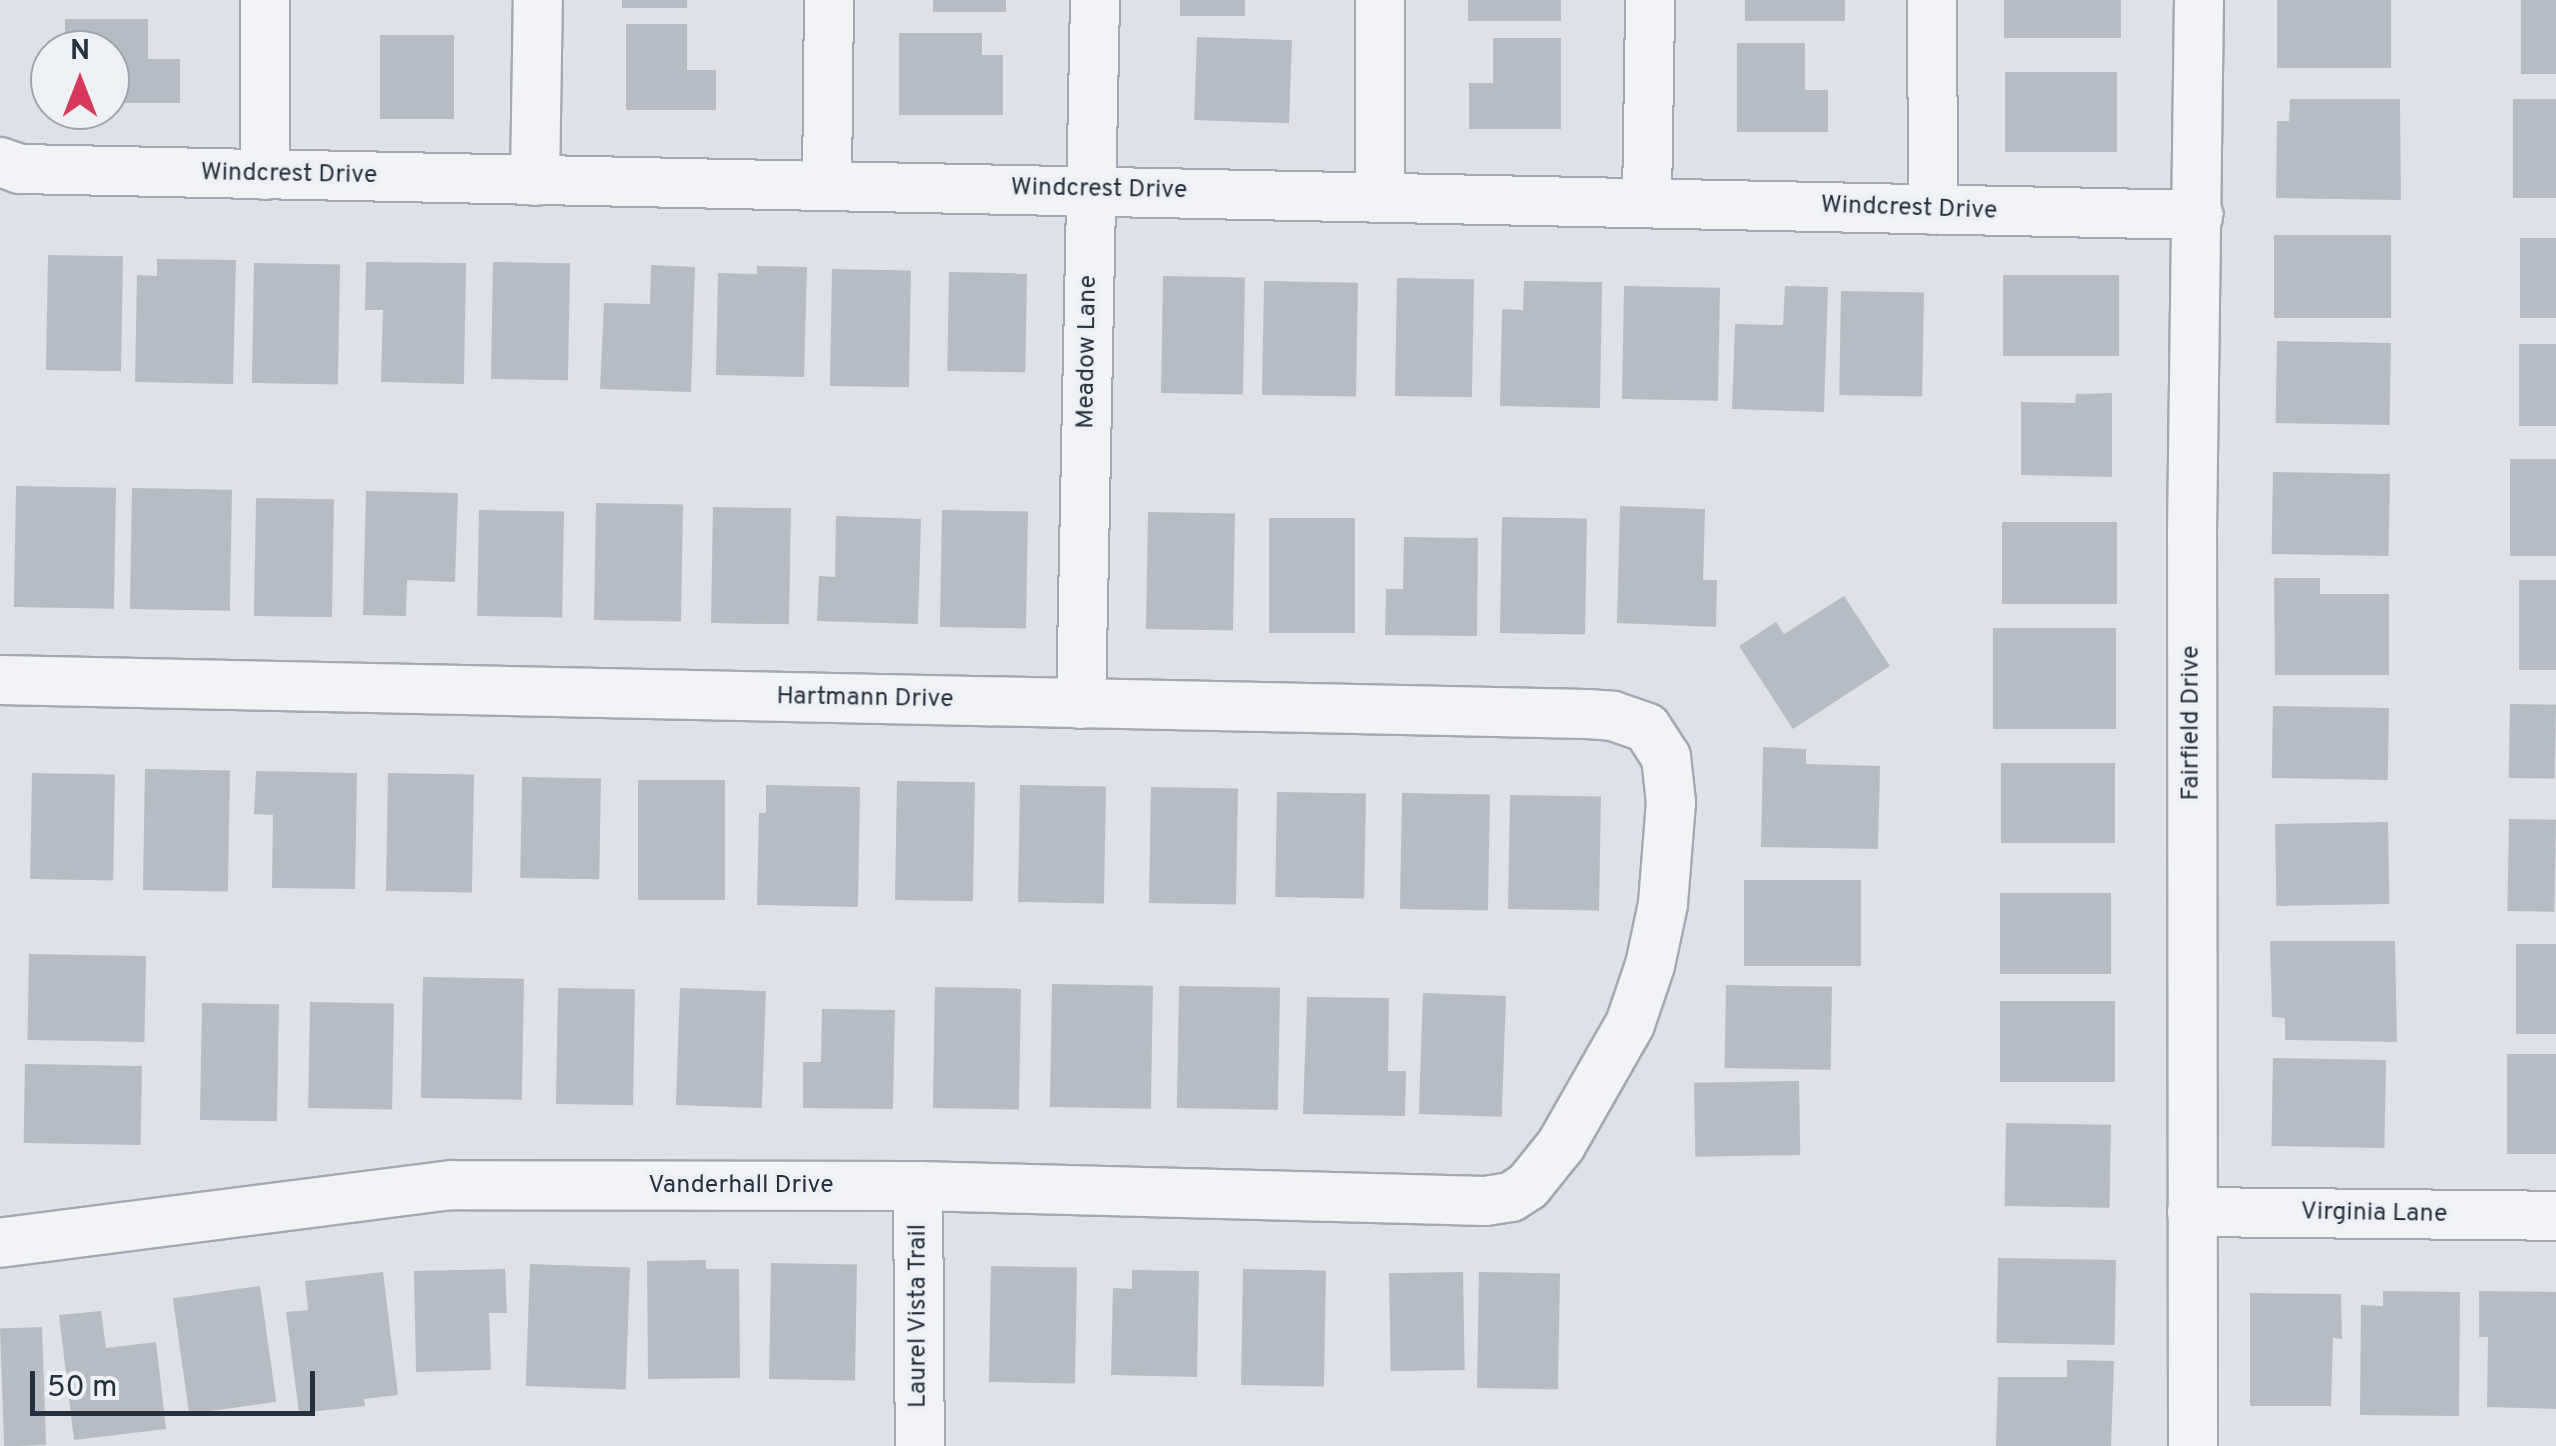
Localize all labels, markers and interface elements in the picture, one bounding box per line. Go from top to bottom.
north arrow [30,30,130,130]
text: N [70,34,90,70]
street label: Windcrest Drive [200,158,378,192]
street label: Windcrest Drive [1010,173,1188,207]
street label: Windcrest Drive [1820,191,1998,227]
street label: Meadow Lane [1072,275,1104,429]
street label: Fairfield Drive [2177,645,2207,801]
street label: Hartmann Drive [776,682,954,716]
street label: Vanderhall Drive [648,1171,834,1201]
street label: Virginia Lane [2300,1198,2448,1230]
street label: Laurel Vista Trail [904,1223,934,1409]
scale bar [35,1351,320,1413]
text: 50 m [47,1370,117,1407]

